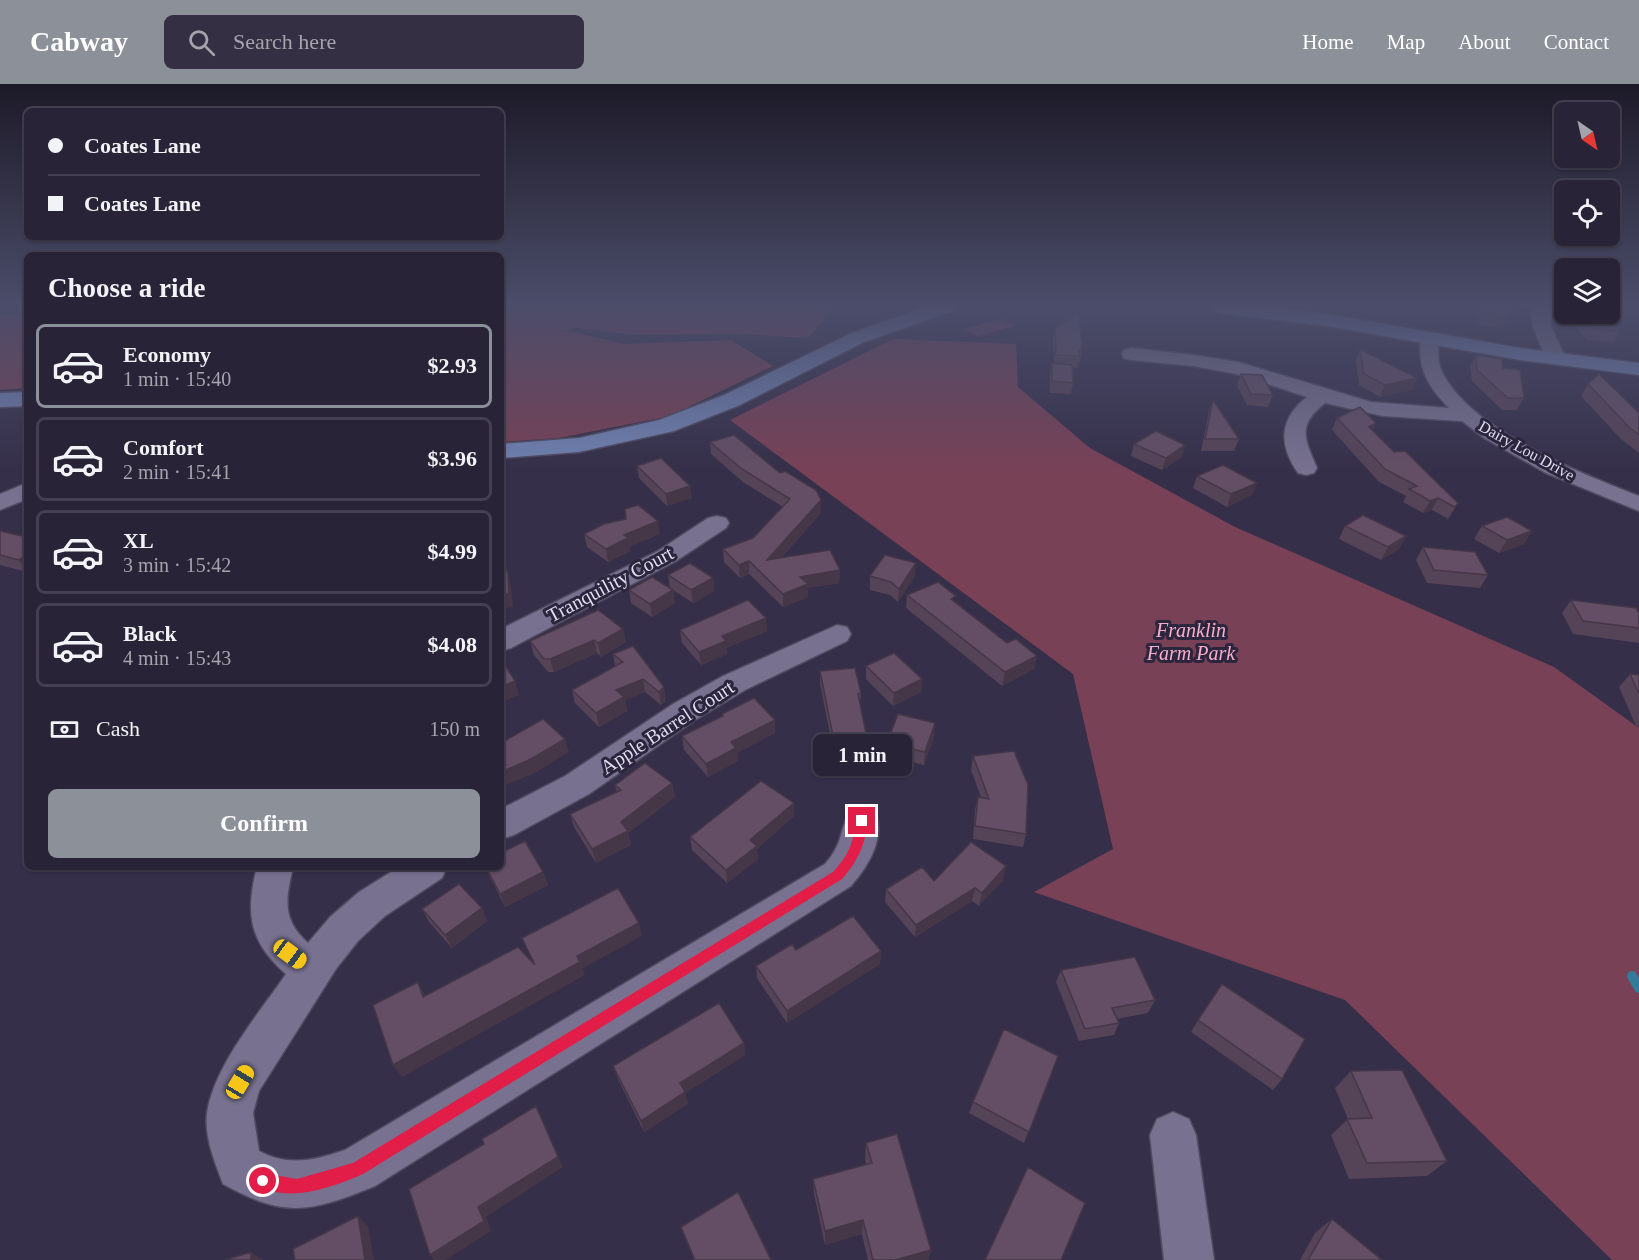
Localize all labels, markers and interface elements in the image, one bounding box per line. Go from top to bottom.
search box [164,15,584,69]
text: Cabway [30,26,128,57]
icon: search [185,26,218,59]
text: Search here [233,29,336,54]
text: Home [1302,30,1354,54]
text: Map [1387,30,1425,54]
text: About [1458,30,1511,54]
text: Contact [1544,30,1609,54]
north arrow [1554,102,1620,168]
map controls [1554,102,1620,324]
text: Coates Lane [84,133,201,158]
button: locate [1554,180,1620,246]
text: Coates Lane [84,191,201,216]
button: layers [1554,258,1620,324]
text: Choose a ride [48,273,206,303]
icon: car [51,339,105,393]
text: Economy [123,342,211,367]
text: $2.93 [428,353,477,378]
text: 1 min · 15:40 [123,368,231,390]
street label: Dairy Lou Drive [1476,417,1578,485]
icon: car [51,432,105,486]
text: Comfort [123,435,204,460]
text: $3.96 [428,446,477,471]
text: 2 min · 15:41 [123,461,231,483]
icon: car [51,525,105,579]
text: XL [123,528,154,553]
text: $4.99 [428,539,477,564]
street label: Tranquility Court [543,541,678,627]
text: 3 min · 15:42 [123,554,231,576]
icon: car [51,618,105,672]
park label: Franklin Farm Park [1146,619,1236,664]
text: Black [123,621,177,646]
text: $4.08 [428,632,477,657]
text: 4 min · 15:43 [123,647,231,669]
street label: Apple Barrel Court [596,675,739,779]
icon: cash [48,713,81,746]
text: Cash [96,716,140,741]
text: 150 m [429,718,480,740]
callout: 1 min [812,734,912,776]
text: 1 min [838,744,887,766]
button: Confirm [48,789,480,858]
route end [848,807,875,834]
car [270,936,310,972]
car [223,1062,257,1102]
route start [249,1167,276,1194]

